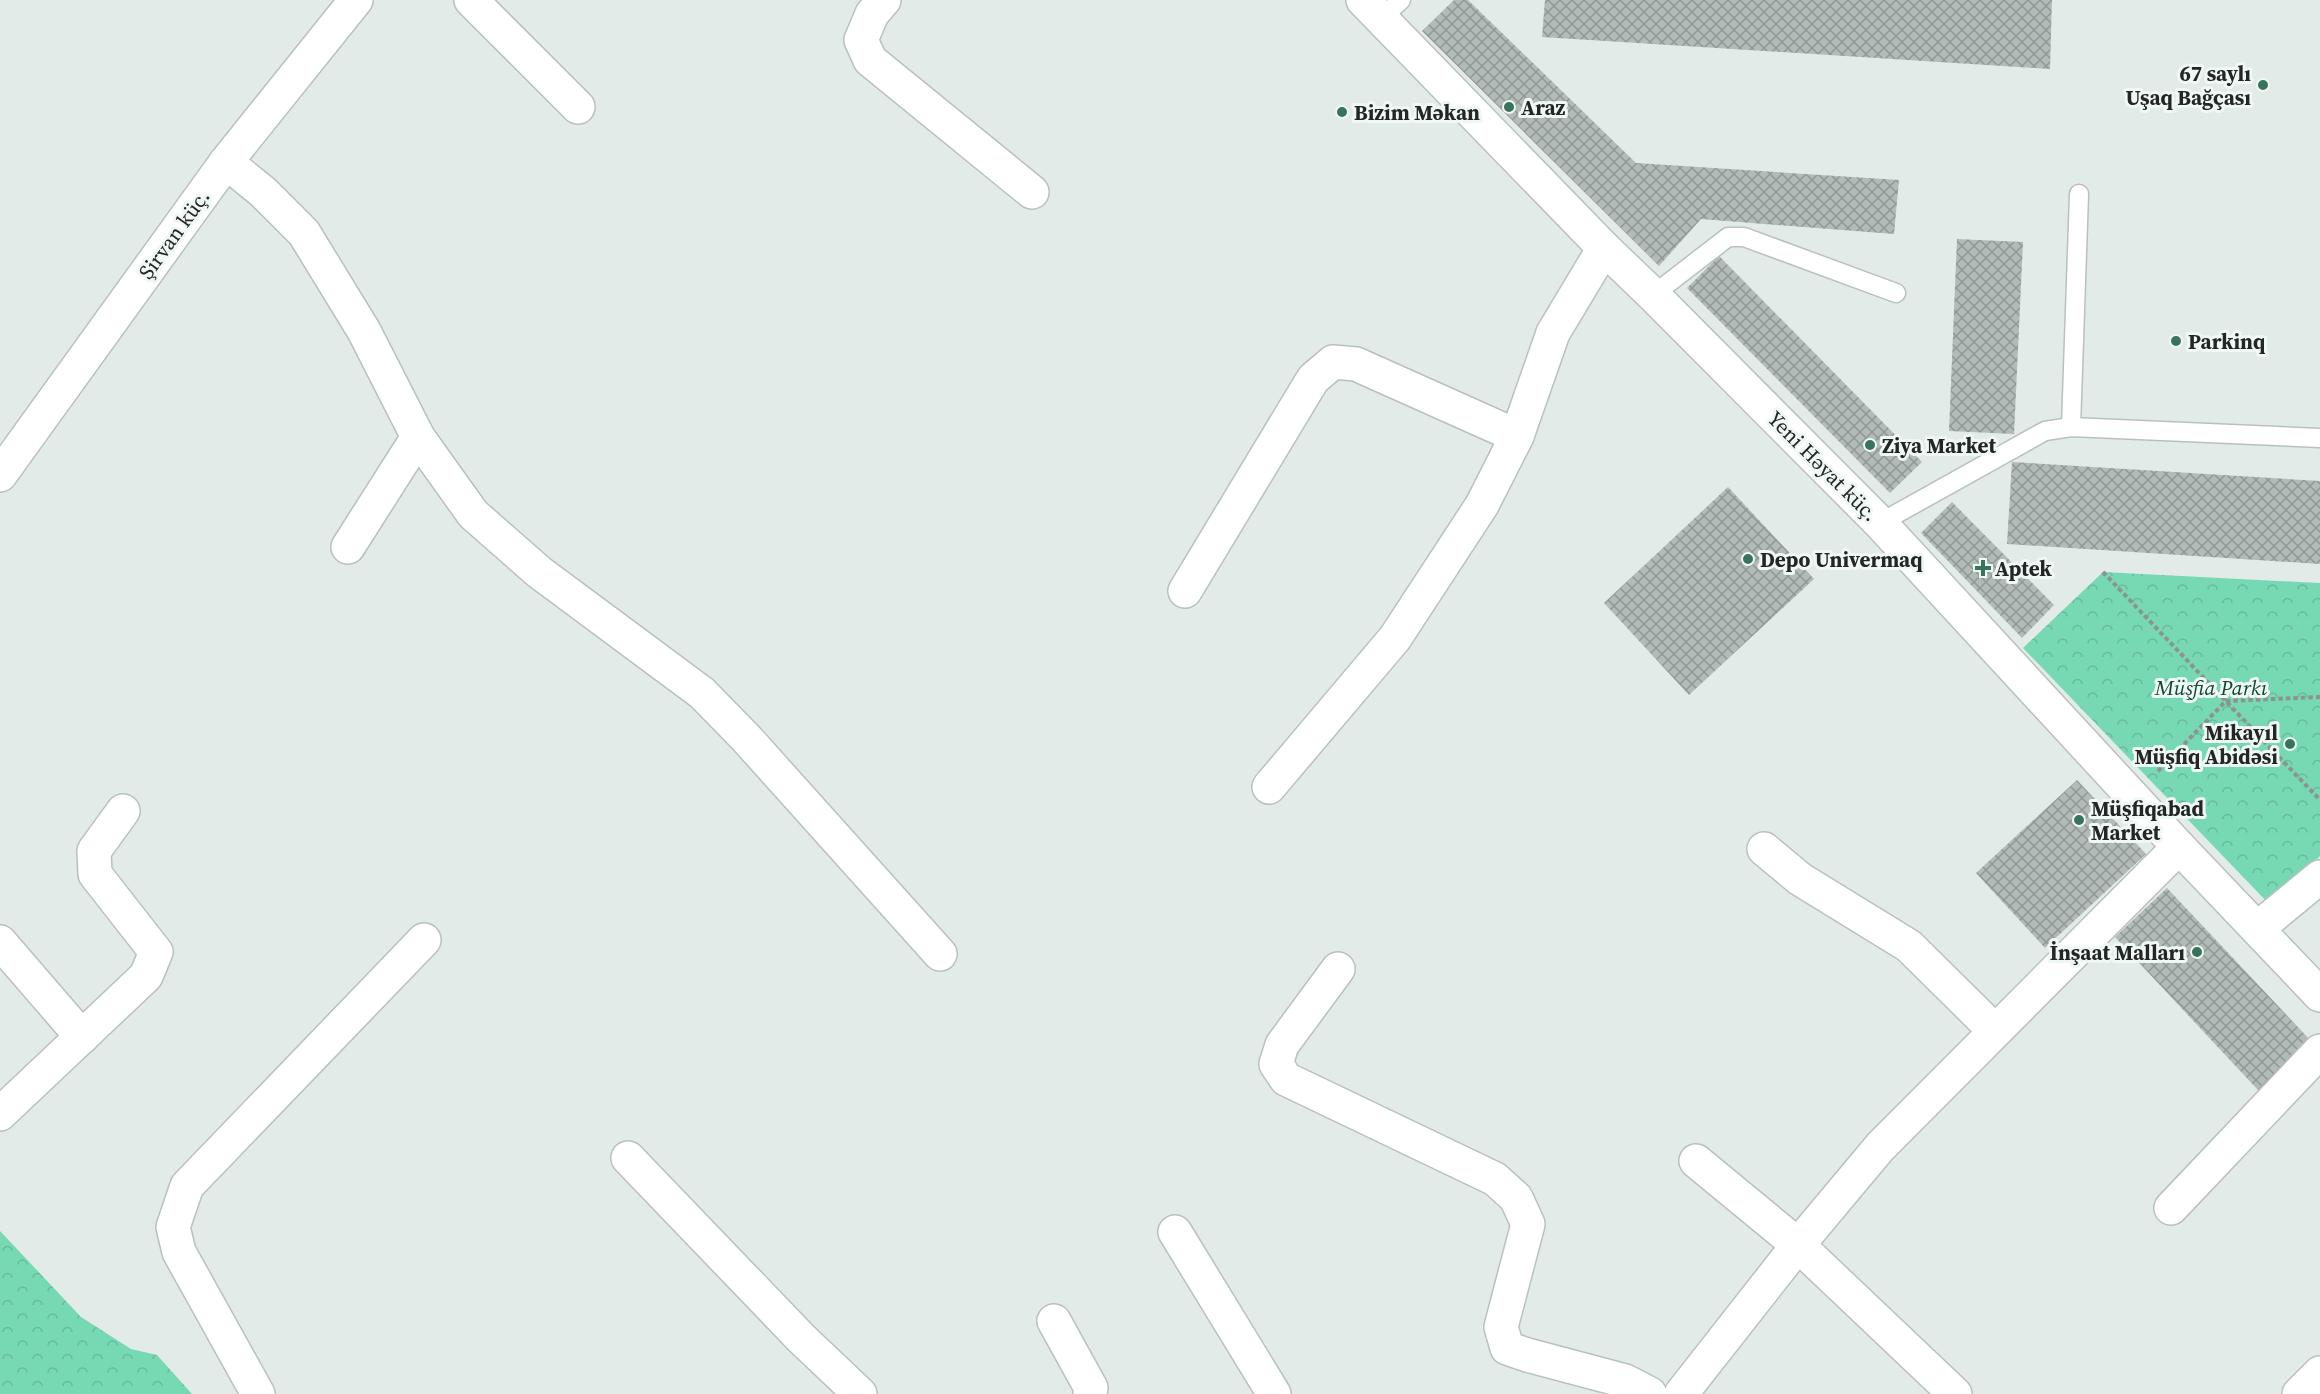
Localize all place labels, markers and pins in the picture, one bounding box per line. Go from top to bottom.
place label: 67 saylı Uşaq Bağçası [2125,59,2251,112]
marker: 67 saylı Uşaq Bağçası [2256,78,2270,92]
place label: Araz [1521,93,1566,122]
place label: Bizim Məkan [1354,98,1480,127]
marker: Araz [1502,100,1516,114]
marker: Bizim Məkan [1335,105,1349,119]
place label: Parkinq [2188,327,2266,356]
marker: Parkinq [2169,334,2183,348]
place label: Ziya Market [1882,431,1996,460]
marker: Ziya Market [1863,438,1877,452]
place label: Depo Univermaq [1760,545,1923,574]
marker: Depo Univermaq [1741,552,1755,566]
place label: Aptek [1995,554,2052,583]
marker: Aptek [1976,561,1990,575]
place label: Mikayıl Müşfiq Abidəsi [2134,718,2278,771]
marker: Mikayıl Müşfiq Abidəsi [2283,737,2297,751]
place label: Müşfiqabad Market [2091,794,2205,847]
marker: Müşfiqabad Market [2072,813,2086,827]
place label: İnşaat Malları [2050,938,2185,967]
marker: İnşaat Malları [2190,945,2204,959]

